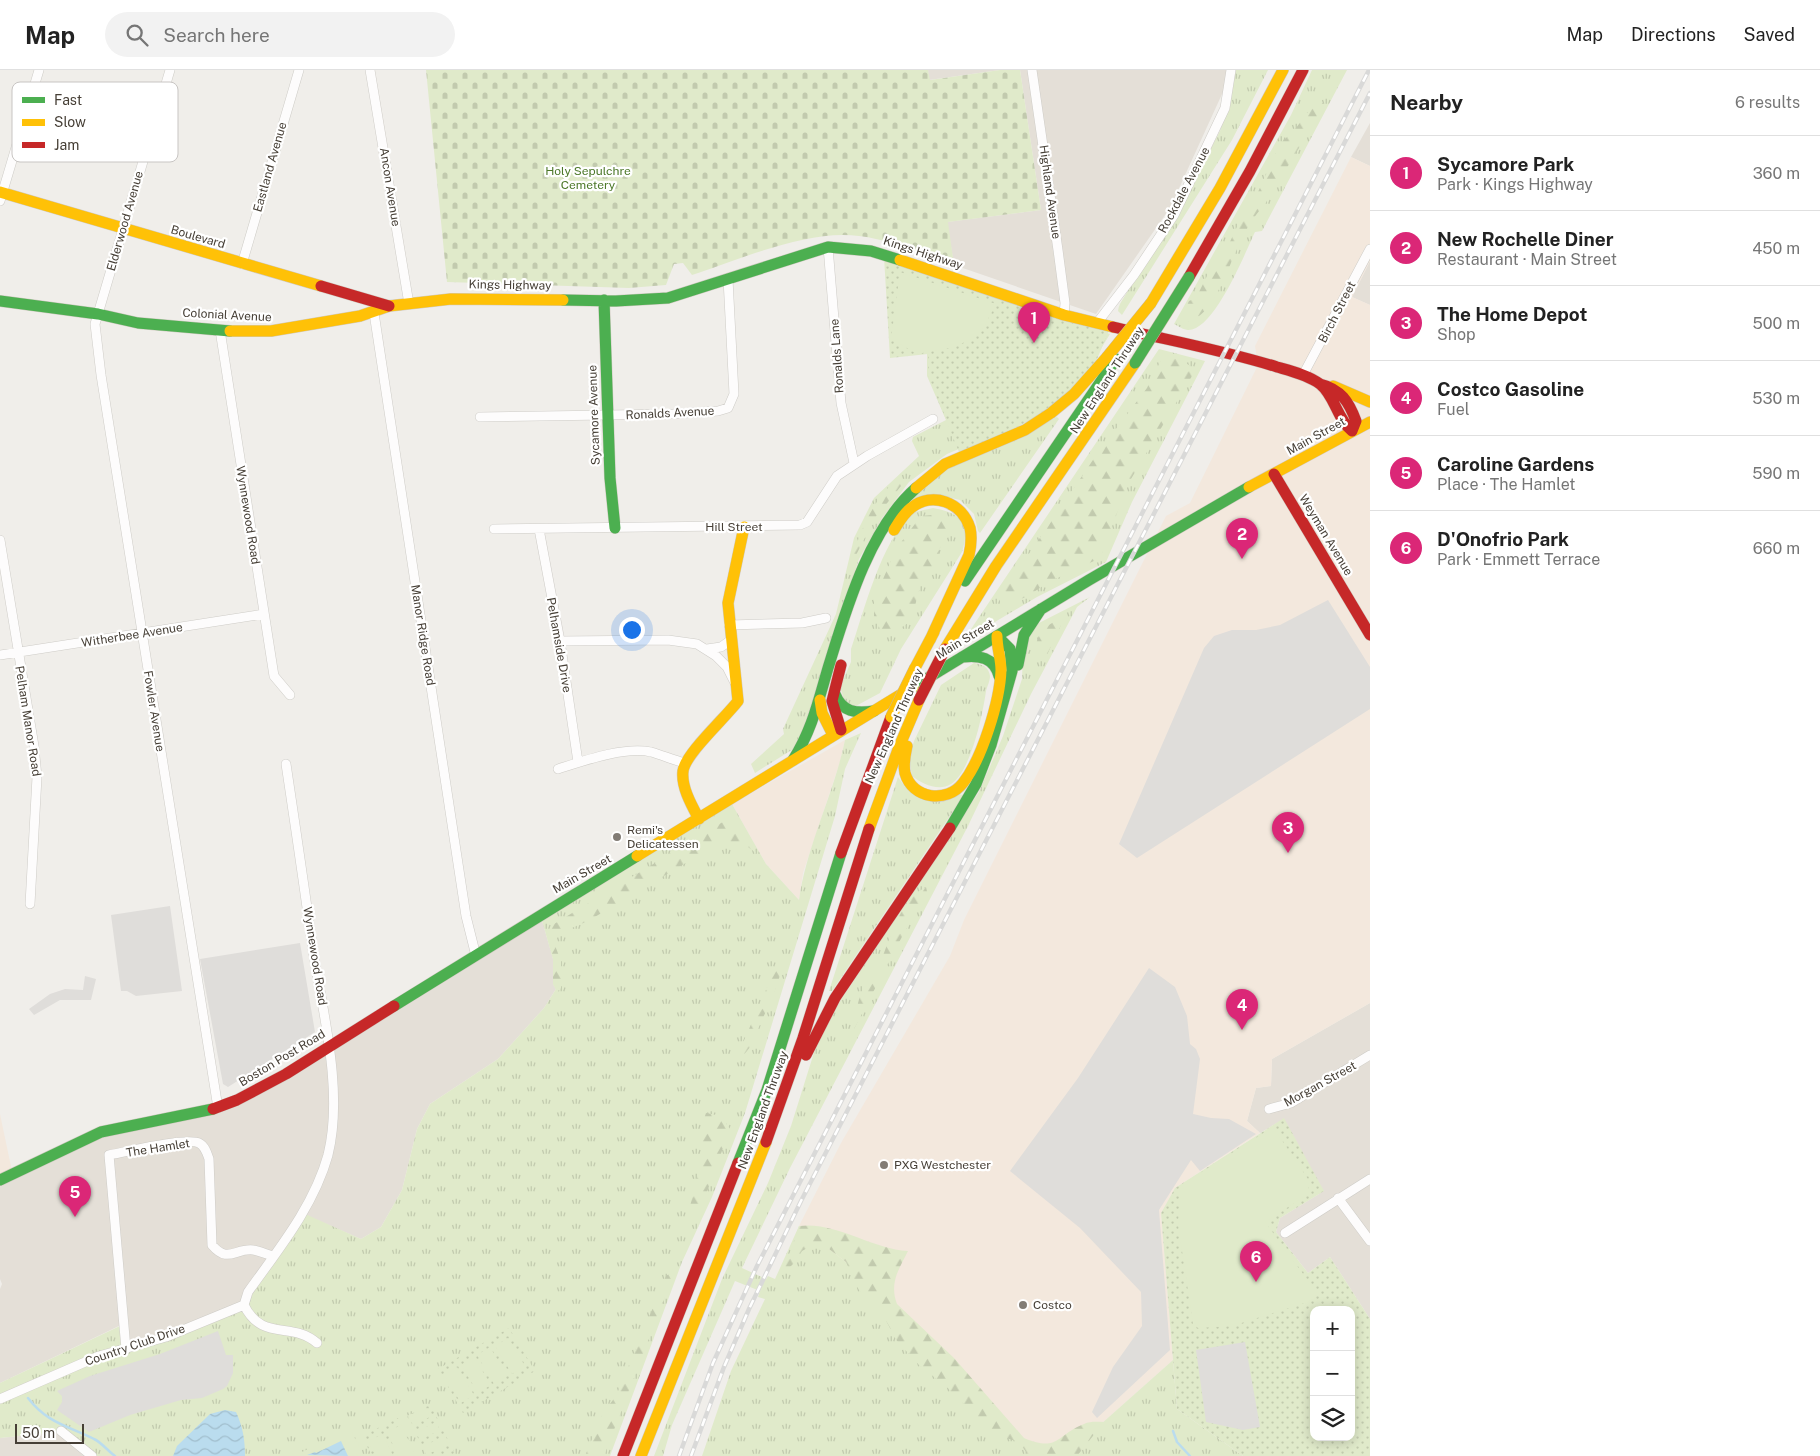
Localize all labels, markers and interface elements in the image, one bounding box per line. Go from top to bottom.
search box [105,12,455,57]
text: Map [25,21,75,49]
icon: search [123,21,151,49]
text: Search here [163,24,270,46]
text: Map [1566,24,1603,45]
text: Directions [1631,24,1716,45]
text: Saved [1744,24,1795,45]
legend [12,82,178,162]
text: Nearby [1390,90,1463,115]
text: Fast [54,92,82,108]
text: 6 results [1735,93,1800,112]
text: Slow [54,114,86,130]
street label: Eastland Avenue [250,120,290,214]
text: Jam [54,137,79,153]
street label: Highland Avenue [1036,144,1064,240]
street label: Rockdale Avenue [1155,144,1213,235]
street label: Ancon Avenue [377,147,403,228]
text: Sycamore Park [1437,153,1574,175]
park label: Holy Sepulchre Cemetery [545,164,631,192]
text: 1 [1403,164,1409,183]
text: 360 m [1753,164,1800,183]
street label: Elderwood Avenue [104,169,146,273]
text: Park · Kings Highway [1437,175,1593,194]
street label: Boulevard [169,223,227,251]
text: New Rochelle Diner [1437,228,1613,250]
street label: Kings Highway [881,234,965,273]
text: 2 [1401,239,1411,258]
text: 450 m [1752,239,1800,258]
text: Restaurant · Main Street [1437,250,1617,269]
street label: Kings Highway [469,277,552,293]
street label: Birch Street [1316,279,1359,345]
pin: 1 [1018,302,1050,343]
text: The Home Depot [1437,303,1587,325]
street label: Colonial Avenue [182,306,272,324]
text: 3 [1401,314,1411,333]
text: 500 m [1753,314,1800,333]
street label: Ronalds Lane [827,318,847,394]
street label: New England Thruway [1067,323,1147,436]
text: Shop [1437,325,1476,344]
street label: Sycamore Avenue [585,365,603,465]
text: Costco Gasoline [1437,378,1584,400]
text: 4 [1401,389,1411,408]
text: 530 m [1752,389,1800,408]
text: Fuel [1437,400,1470,419]
street label: Ronalds Avenue [625,404,715,422]
street label: Main Street [1284,414,1348,458]
text: Caroline Gardens [1437,453,1594,475]
text: 5 [1401,464,1411,483]
text: 590 m [1752,464,1800,483]
street label: Wynnewood Road [233,465,263,565]
text: Place · The Hamlet [1437,475,1576,494]
street label: Weyman Avenue [1296,492,1356,578]
pin: 2 [1226,518,1258,559]
street label: Hill Street [705,520,763,534]
text: D'Onofrio Park [1437,528,1569,550]
text: 6 [1401,539,1411,558]
text: 660 m [1753,539,1800,558]
text: Park · Emmett Terrace [1437,550,1600,569]
street label: Manor Ridge Road [408,584,438,686]
street label: Pelhamside Drive [544,596,574,694]
street label: Main Street [933,616,997,662]
your location [619,617,645,643]
street label: Witherbee Avenue [80,620,184,650]
street label: Pelham Manor Road [12,665,44,777]
street label: New England Thruway [862,666,926,786]
street label: Fowler Avenue [141,669,167,753]
pin: 3 [1272,812,1304,853]
place label: Remi's Delicatessen [627,823,699,851]
marker: Remi's Delicatessen [611,831,623,843]
street label: Main Street [550,851,614,896]
street label: Wynnewood Road [300,906,330,1006]
pin: 4 [1226,989,1258,1030]
street label: Boston Post Road [236,1027,328,1089]
street label: New England Thruway [735,1049,791,1171]
street label: Morgan Street [1281,1058,1359,1110]
street label: The Hamlet [125,1136,191,1160]
place label: PXG Westchester [894,1158,991,1172]
marker: PXG Westchester [878,1159,890,1171]
pin: 5 [59,1176,91,1217]
pin: 6 [1240,1241,1272,1282]
place label: Costco [1033,1298,1072,1312]
marker: Costco [1017,1299,1029,1311]
map controls [1310,1306,1355,1441]
button: + [1310,1306,1355,1351]
street label: Country Club Drive [83,1321,187,1369]
button: − [1310,1351,1355,1396]
button: layers [1310,1396,1355,1441]
scale bar [15,1421,84,1444]
text: 50 m [22,1425,55,1441]

